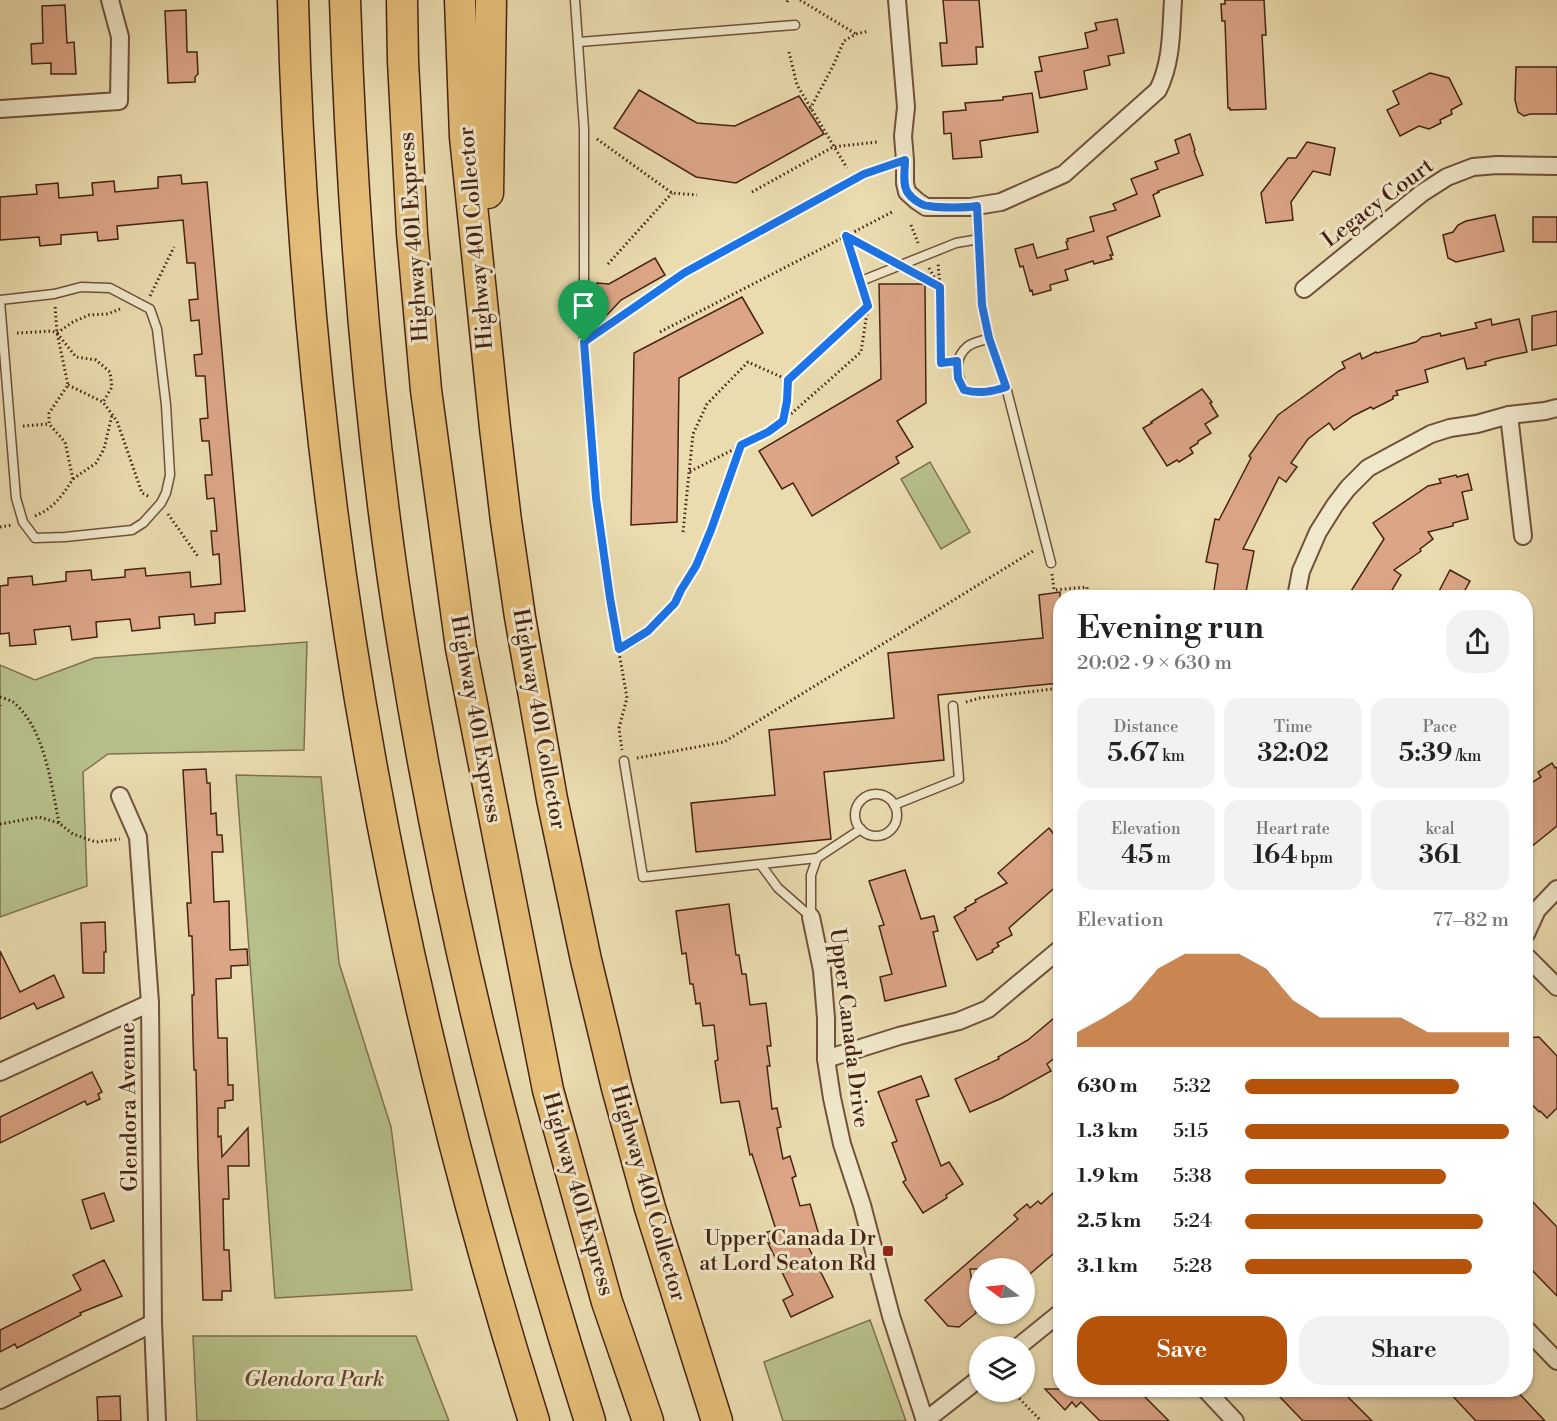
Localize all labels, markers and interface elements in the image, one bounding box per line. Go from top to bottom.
street label: Highway 401 Collector [453,125,499,351]
street label: Highway 401 Express [393,131,435,343]
street label: Legacy Court [1317,152,1439,254]
pin [558,280,609,342]
icon: arrive [567,289,600,322]
street label: Highway 401 Collector [506,606,572,832]
text: Evening run [1077,608,1264,649]
button: share [1446,610,1509,673]
street label: Highway 401 Express [444,613,508,825]
text: 20:02 · 9 × 630 m [1077,651,1232,676]
text: Distance [1114,717,1178,737]
text: Time [1274,717,1312,737]
text: Pace [1423,717,1457,737]
text: 5.67 [1107,737,1159,769]
text: 32:02 [1257,737,1329,769]
text: 5:39 [1399,737,1452,769]
text: km [1159,746,1185,766]
text: /km [1452,746,1481,766]
text: Elevation [1111,819,1181,839]
text: Heart rate [1256,819,1330,839]
text: kcal [1425,819,1455,839]
text: 45 [1121,839,1153,871]
text: 164 [1253,839,1297,871]
text: 361 [1419,839,1461,871]
text: m [1153,848,1171,868]
text: bpm [1297,848,1333,868]
text: Elevation [1077,908,1164,933]
text: 77–82 m [1433,908,1509,933]
street label: Upper Canada Drive [823,927,875,1129]
street label: Glendora Avenue [114,1022,144,1192]
text: 630 m [1077,1074,1138,1099]
text: 5:32 [1173,1074,1211,1099]
street label: Highway 401 Collector [604,1082,692,1304]
street label: Highway 401 Express [536,1089,620,1299]
text: 1.3 km [1077,1119,1138,1144]
text: 5:15 [1173,1119,1208,1144]
text: 1.9 km [1077,1164,1139,1189]
text: 5:38 [1173,1164,1212,1189]
text: 2.5 km [1077,1209,1141,1234]
text: 5:24 [1173,1209,1212,1234]
place label: Upper Canada Dr at Lord Seaton Rd [699,1225,876,1277]
marker: Upper Canada Dr at Lord Seaton Rd [881,1244,895,1258]
text: 3.1 km [1077,1254,1138,1279]
text: 5:28 [1173,1254,1212,1279]
north arrow [969,1258,1035,1324]
map controls [969,1258,1035,1402]
button: Save [1077,1316,1287,1385]
button: Share [1299,1316,1509,1385]
button: layers [969,1336,1035,1402]
park label: Glendora Park [244,1366,384,1393]

